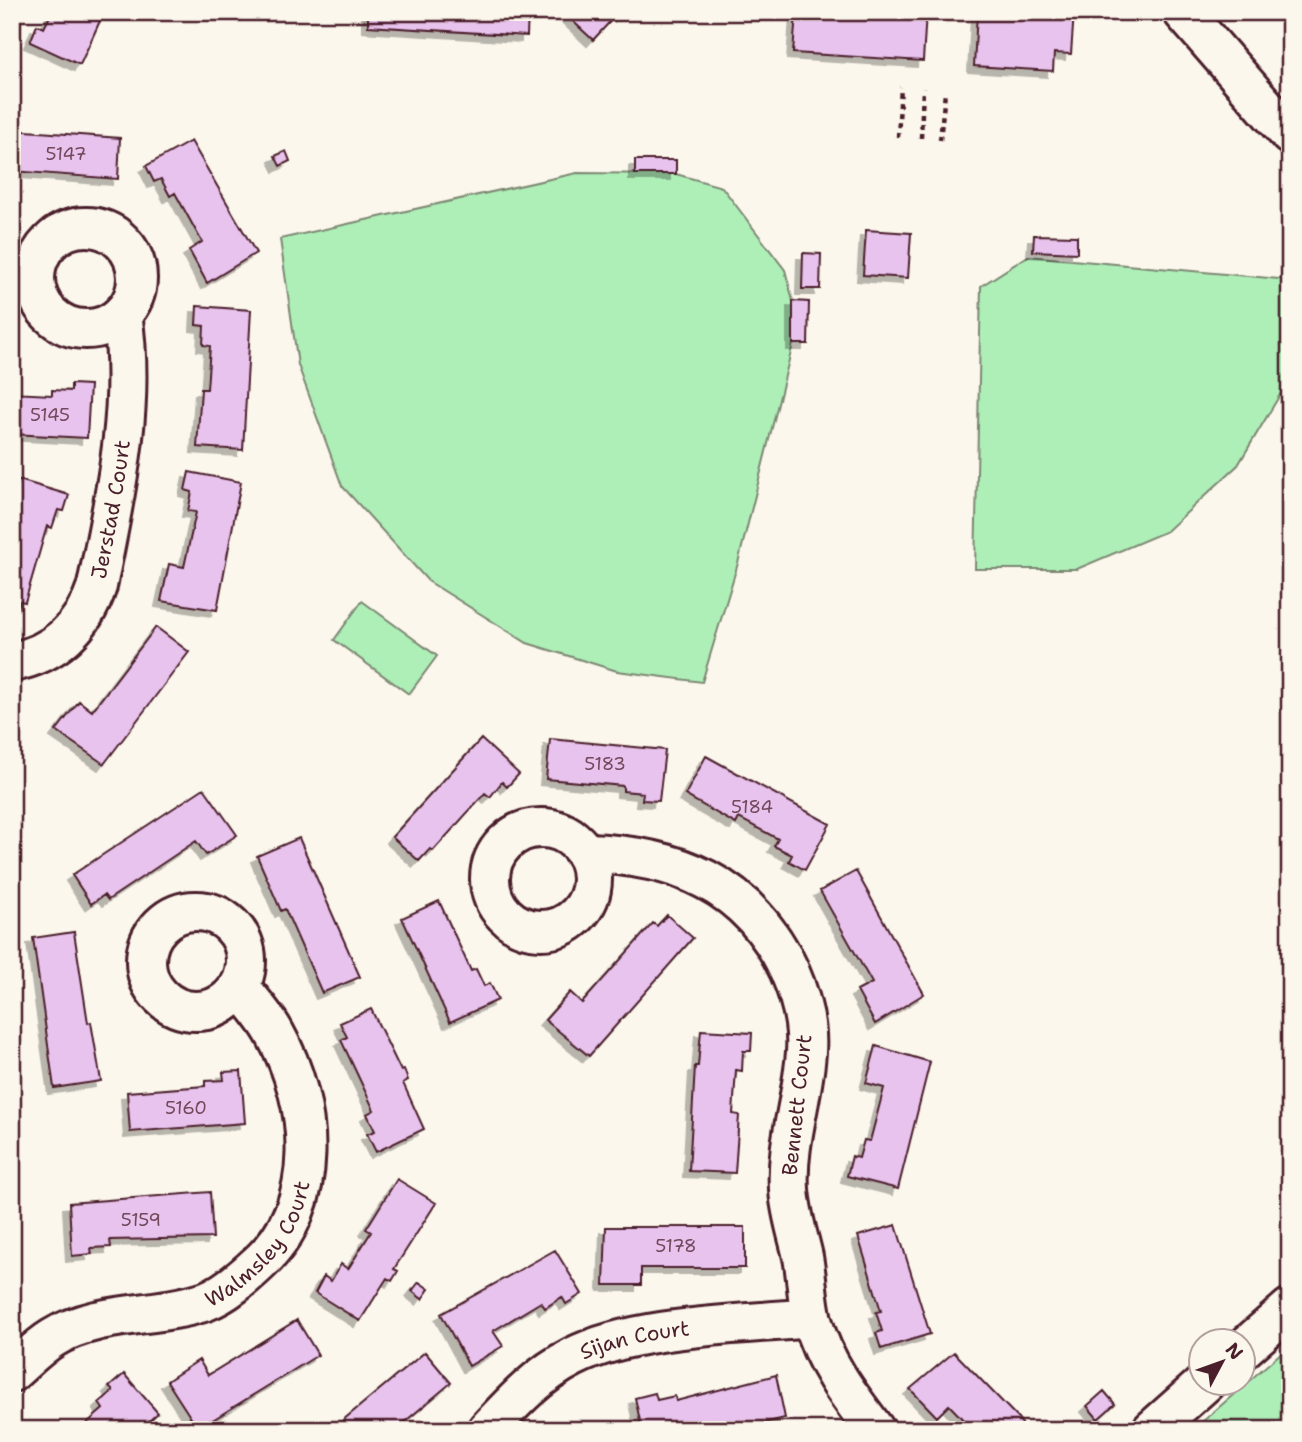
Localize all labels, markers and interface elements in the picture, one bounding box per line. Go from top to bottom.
house number: 5147 [46,142,86,166]
house number: 5145 [30,403,70,427]
street label: Jerstad Court [85,438,137,581]
house number: 5183 [584,752,626,776]
house number: 5184 [731,795,773,819]
street label: Bennett Court [776,1033,818,1177]
house number: 5160 [165,1096,207,1120]
street label: Walmsley Court [200,1178,316,1314]
house number: 5159 [121,1208,161,1232]
house number: 5178 [655,1234,697,1258]
street label: Sijan Court [575,1314,691,1366]
north arrow [1186,1326,1256,1396]
text: N [1220,1337,1249,1365]

